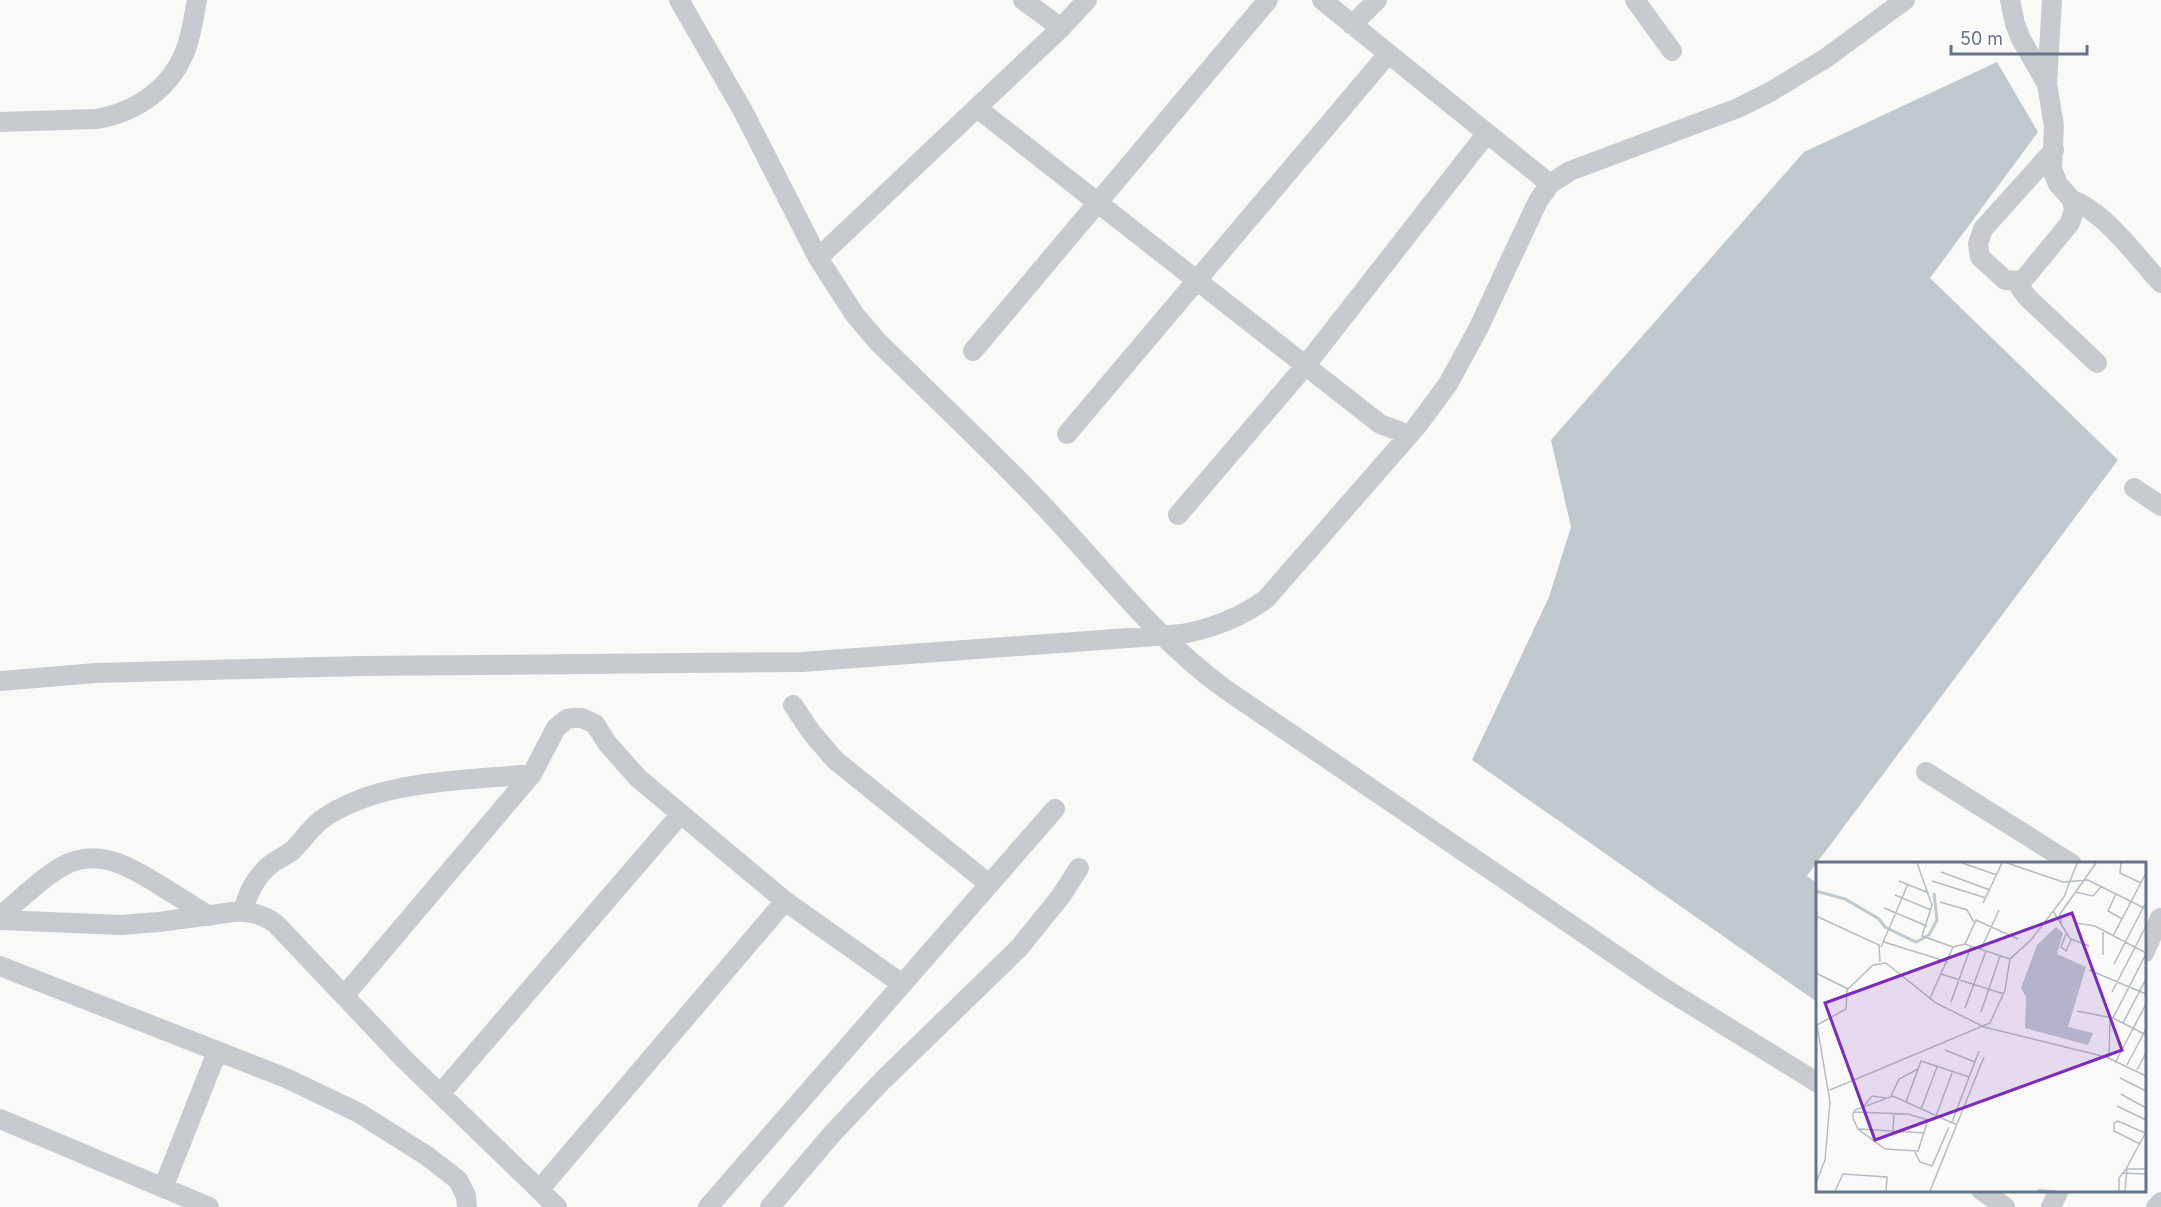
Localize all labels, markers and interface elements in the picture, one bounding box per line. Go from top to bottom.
scale bar [1951,18,2088,56]
text: 50 m [1960,28,2003,49]
inset map [1816,862,2146,1192]

